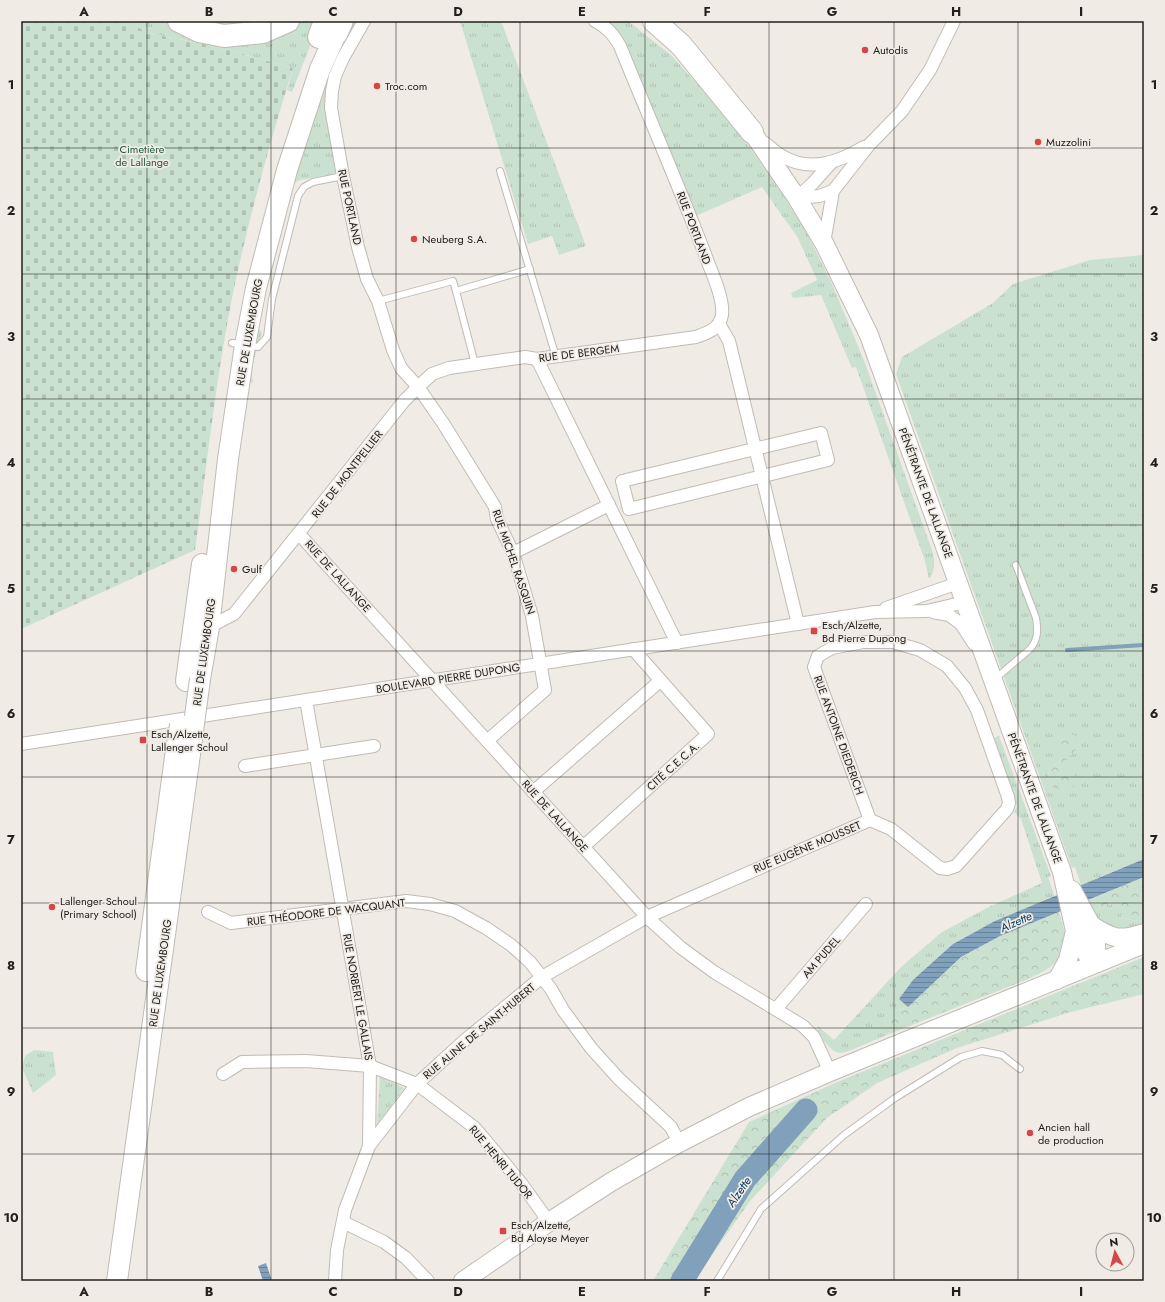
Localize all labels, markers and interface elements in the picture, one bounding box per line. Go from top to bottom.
text: A [78,2,89,21]
text: B [205,2,214,21]
text: C [328,2,338,21]
text: D [453,2,463,21]
text: E [578,2,586,21]
text: F [703,2,711,21]
text: G [827,2,838,21]
text: H [951,2,961,21]
text: I [1079,2,1083,21]
place label: Autodis [873,42,909,58]
marker: Autodis [860,45,870,55]
text: 1 [8,75,14,94]
text: 1 [1151,75,1157,94]
place label: Troc.com [385,78,427,94]
marker: Troc.com [372,81,382,91]
place label: Muzzolini [1046,134,1091,150]
marker: Muzzolini [1033,137,1043,147]
park label: Cimetière de Lallange [115,141,169,170]
street label: RUE PORTLAND [334,168,366,247]
street label: RUE PORTLAND [673,189,715,267]
text: 2 [7,201,15,220]
text: 2 [1150,201,1158,220]
place label: Neuberg S.A. [422,231,487,247]
marker: Neuberg S.A. [409,234,419,244]
street label: RUE DE LUXEMBOURG [232,277,266,387]
text: 3 [7,327,15,346]
text: 3 [1150,327,1158,346]
street label: RUE DE BERGEM [538,340,620,366]
street label: PÉNÉTRANTE DE LALLANGE [895,425,957,561]
street label: RUE DE MONTPELLIER [308,426,387,521]
text: 4 [6,453,16,472]
text: 4 [1149,453,1159,472]
street label: RUE MICHEL RASQUIN [489,507,539,617]
street label: RUE DE LALLANGE [301,536,375,616]
place label: Gulf [242,561,263,577]
marker: Gulf [229,564,239,574]
text: 5 [7,579,15,598]
text: 5 [1150,579,1158,598]
street label: RUE DE LUXEMBOURG [189,597,220,707]
place label: Esch/Alzette, Bd Pierre Dupong [822,617,906,646]
marker: Esch/Alzette, Bd Pierre Dupong [809,626,819,636]
street label: BOULEVARD PIERRE DUPONG [375,659,522,697]
street label: RUE ANTOINE DIEDERICH [810,673,868,797]
text: 6 [7,704,16,723]
text: 6 [1150,704,1159,723]
place label: Esch/Alzette, Lallenger Schoul [151,726,228,755]
street label: PÉNÉTRANTE DE LALLANGE [1004,730,1066,866]
marker: Esch/Alzette, Lallenger Schoul [138,735,148,745]
street label: CITÉ C.E.C.A. [643,738,703,794]
street label: RUE DE LALLANGE [518,776,592,856]
street label: RUE EUGÈNE MOUSSET [751,817,863,877]
text: 7 [7,830,15,849]
text: 7 [1150,830,1158,849]
place label: Lallenger Schoul (Primary School) [60,893,137,922]
street label: RUE THÉODORE DE WACQUANT [246,894,406,930]
marker: Lallenger Schoul (Primary School) [47,902,57,912]
water label: Alzette [996,907,1035,937]
street label: RUE DE LUXEMBOURG [145,918,176,1028]
street label: RUE NORBERT LE GALLAIS [339,932,377,1062]
street label: AM PUDEL [798,933,844,981]
text: 8 [7,956,15,975]
text: 8 [1150,956,1158,975]
street label: RUE ALINE DE SAINT-HUBERT [419,979,539,1083]
text: 9 [7,1082,16,1101]
text: 9 [1150,1082,1159,1101]
place label: Ancien hall de production [1038,1119,1104,1148]
street label: RUE HENRI TUDOR [466,1122,537,1203]
marker: Ancien hall de production [1025,1128,1035,1138]
water label: Alzette [722,1173,756,1212]
text: 10 [3,1208,19,1227]
text: 10 [1146,1208,1162,1227]
place label: Esch/Alzette, Bd Aloyse Meyer [511,1217,589,1246]
marker: Esch/Alzette, Bd Aloyse Meyer [498,1226,508,1236]
north arrow [1095,1232,1135,1272]
text: N [1108,1234,1119,1251]
text: A [78,1282,89,1301]
text: B [205,1282,214,1301]
text: C [328,1282,338,1301]
text: D [453,1282,463,1301]
text: E [578,1282,586,1301]
text: F [703,1282,711,1301]
text: G [827,1282,838,1301]
text: H [951,1282,961,1301]
text: I [1079,1282,1083,1301]

